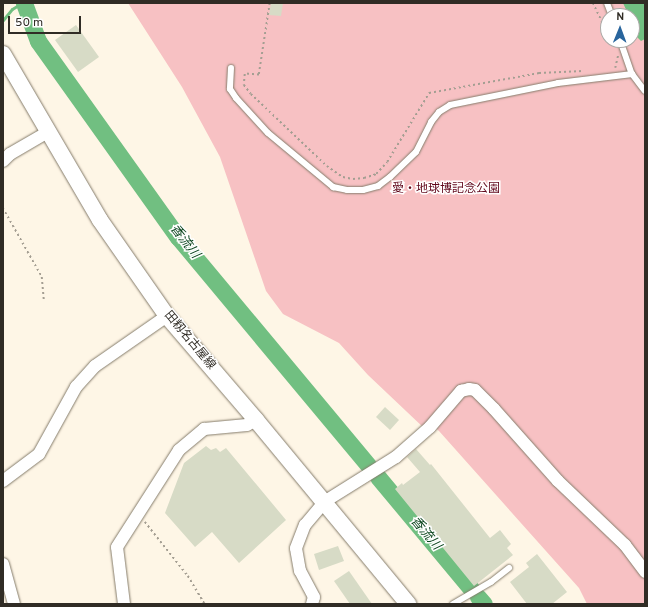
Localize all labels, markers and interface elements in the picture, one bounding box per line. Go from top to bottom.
scale bar [10,8,83,34]
north arrow [600,8,640,48]
text: N [616,10,624,24]
text: 50 m [15,15,43,31]
park label: 愛・地球博記念公園 [392,183,500,197]
water label: 香流川 [166,222,202,262]
street label: 田籾名古屋線 [160,309,218,373]
water label: 香流川 [406,514,444,554]

